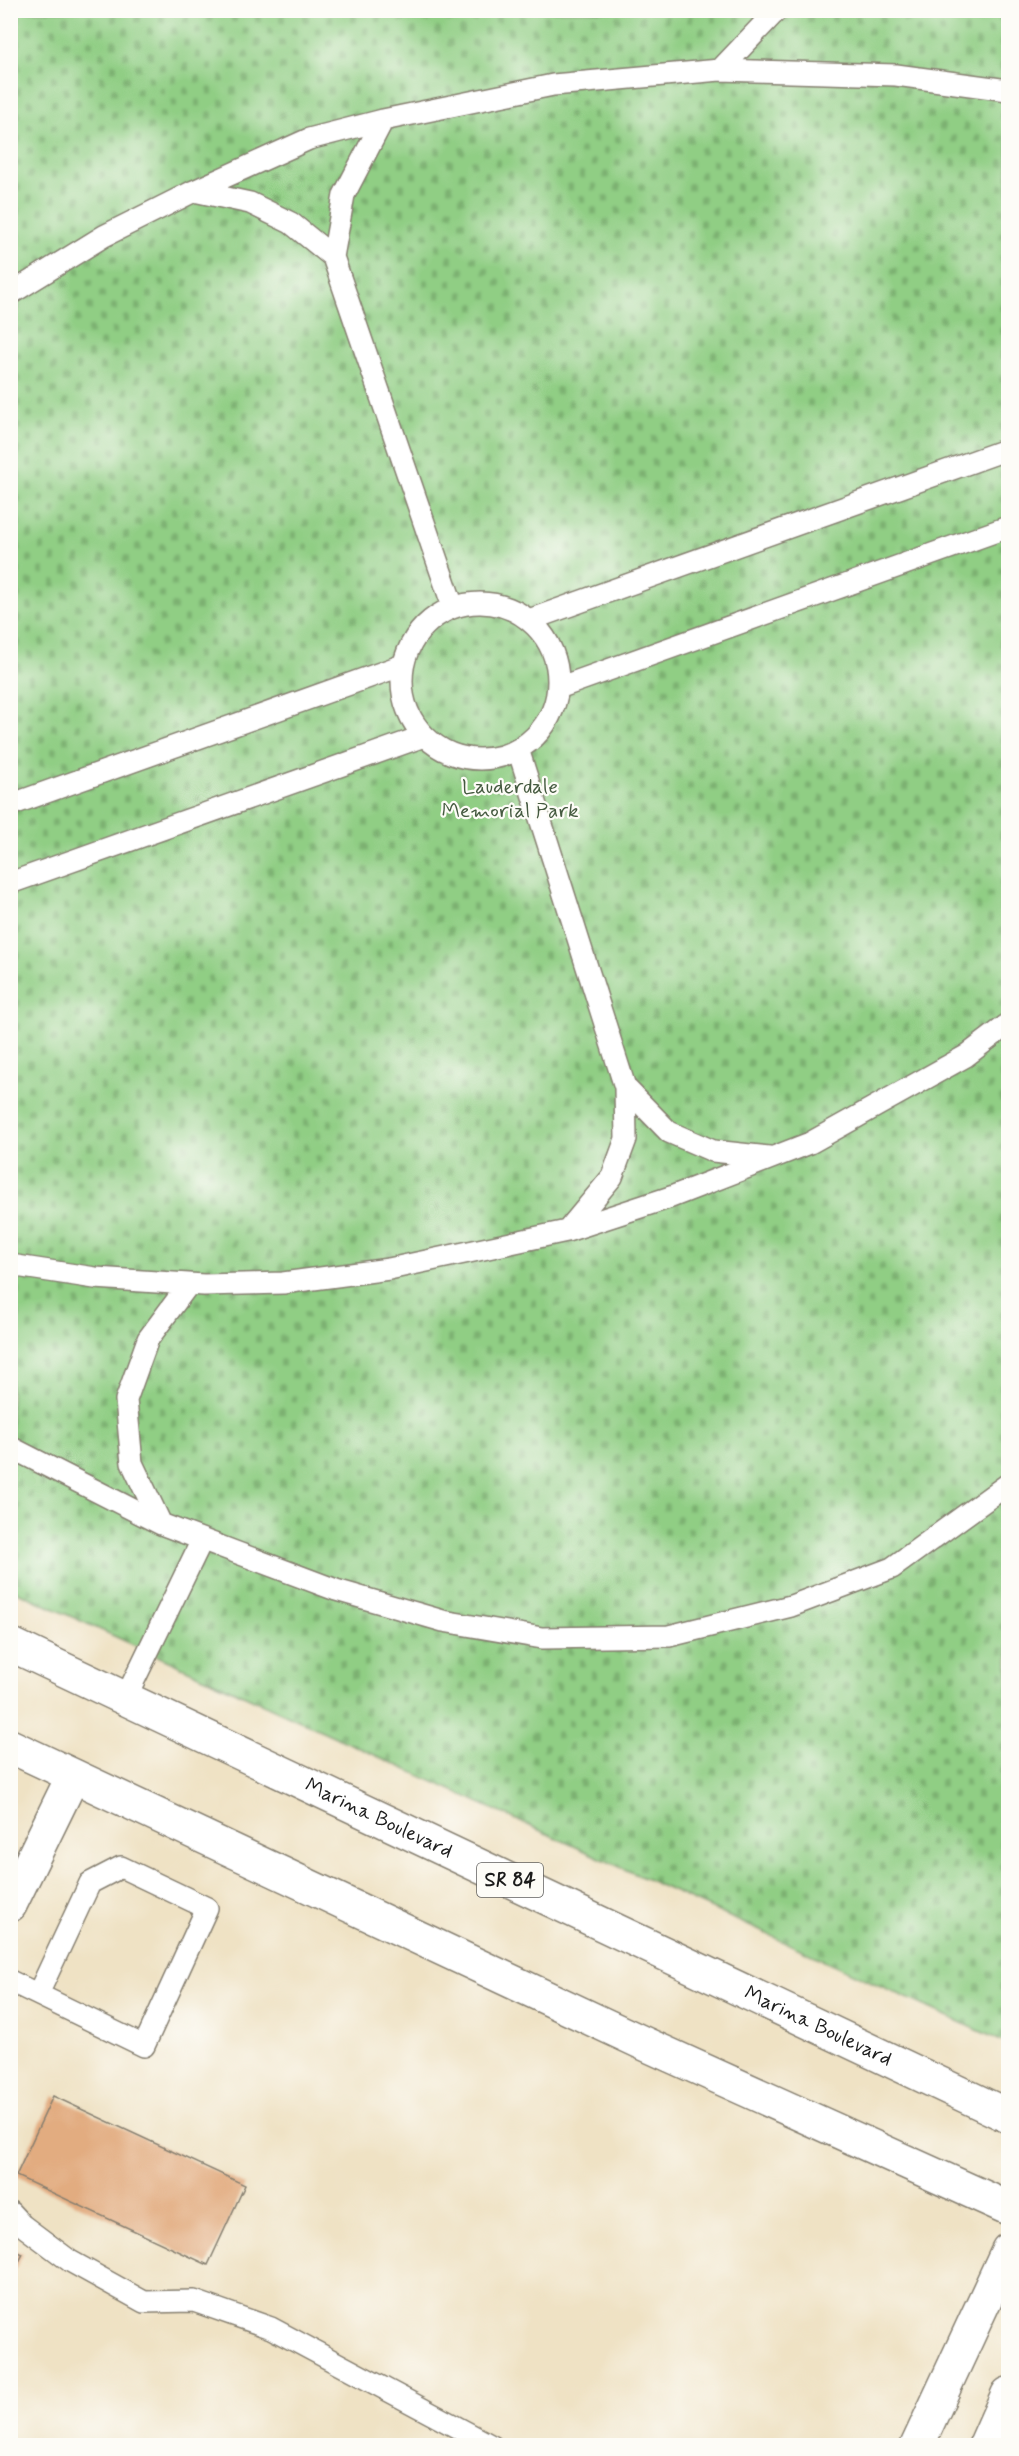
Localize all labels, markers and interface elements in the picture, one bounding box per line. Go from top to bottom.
park label: Lauderdale Memorial Park [441,773,579,825]
street label: Marina Boulevard [300,1771,457,1865]
road number: SR 84 [477,1863,543,1897]
street label: Marina Boulevard [740,1979,897,2073]

